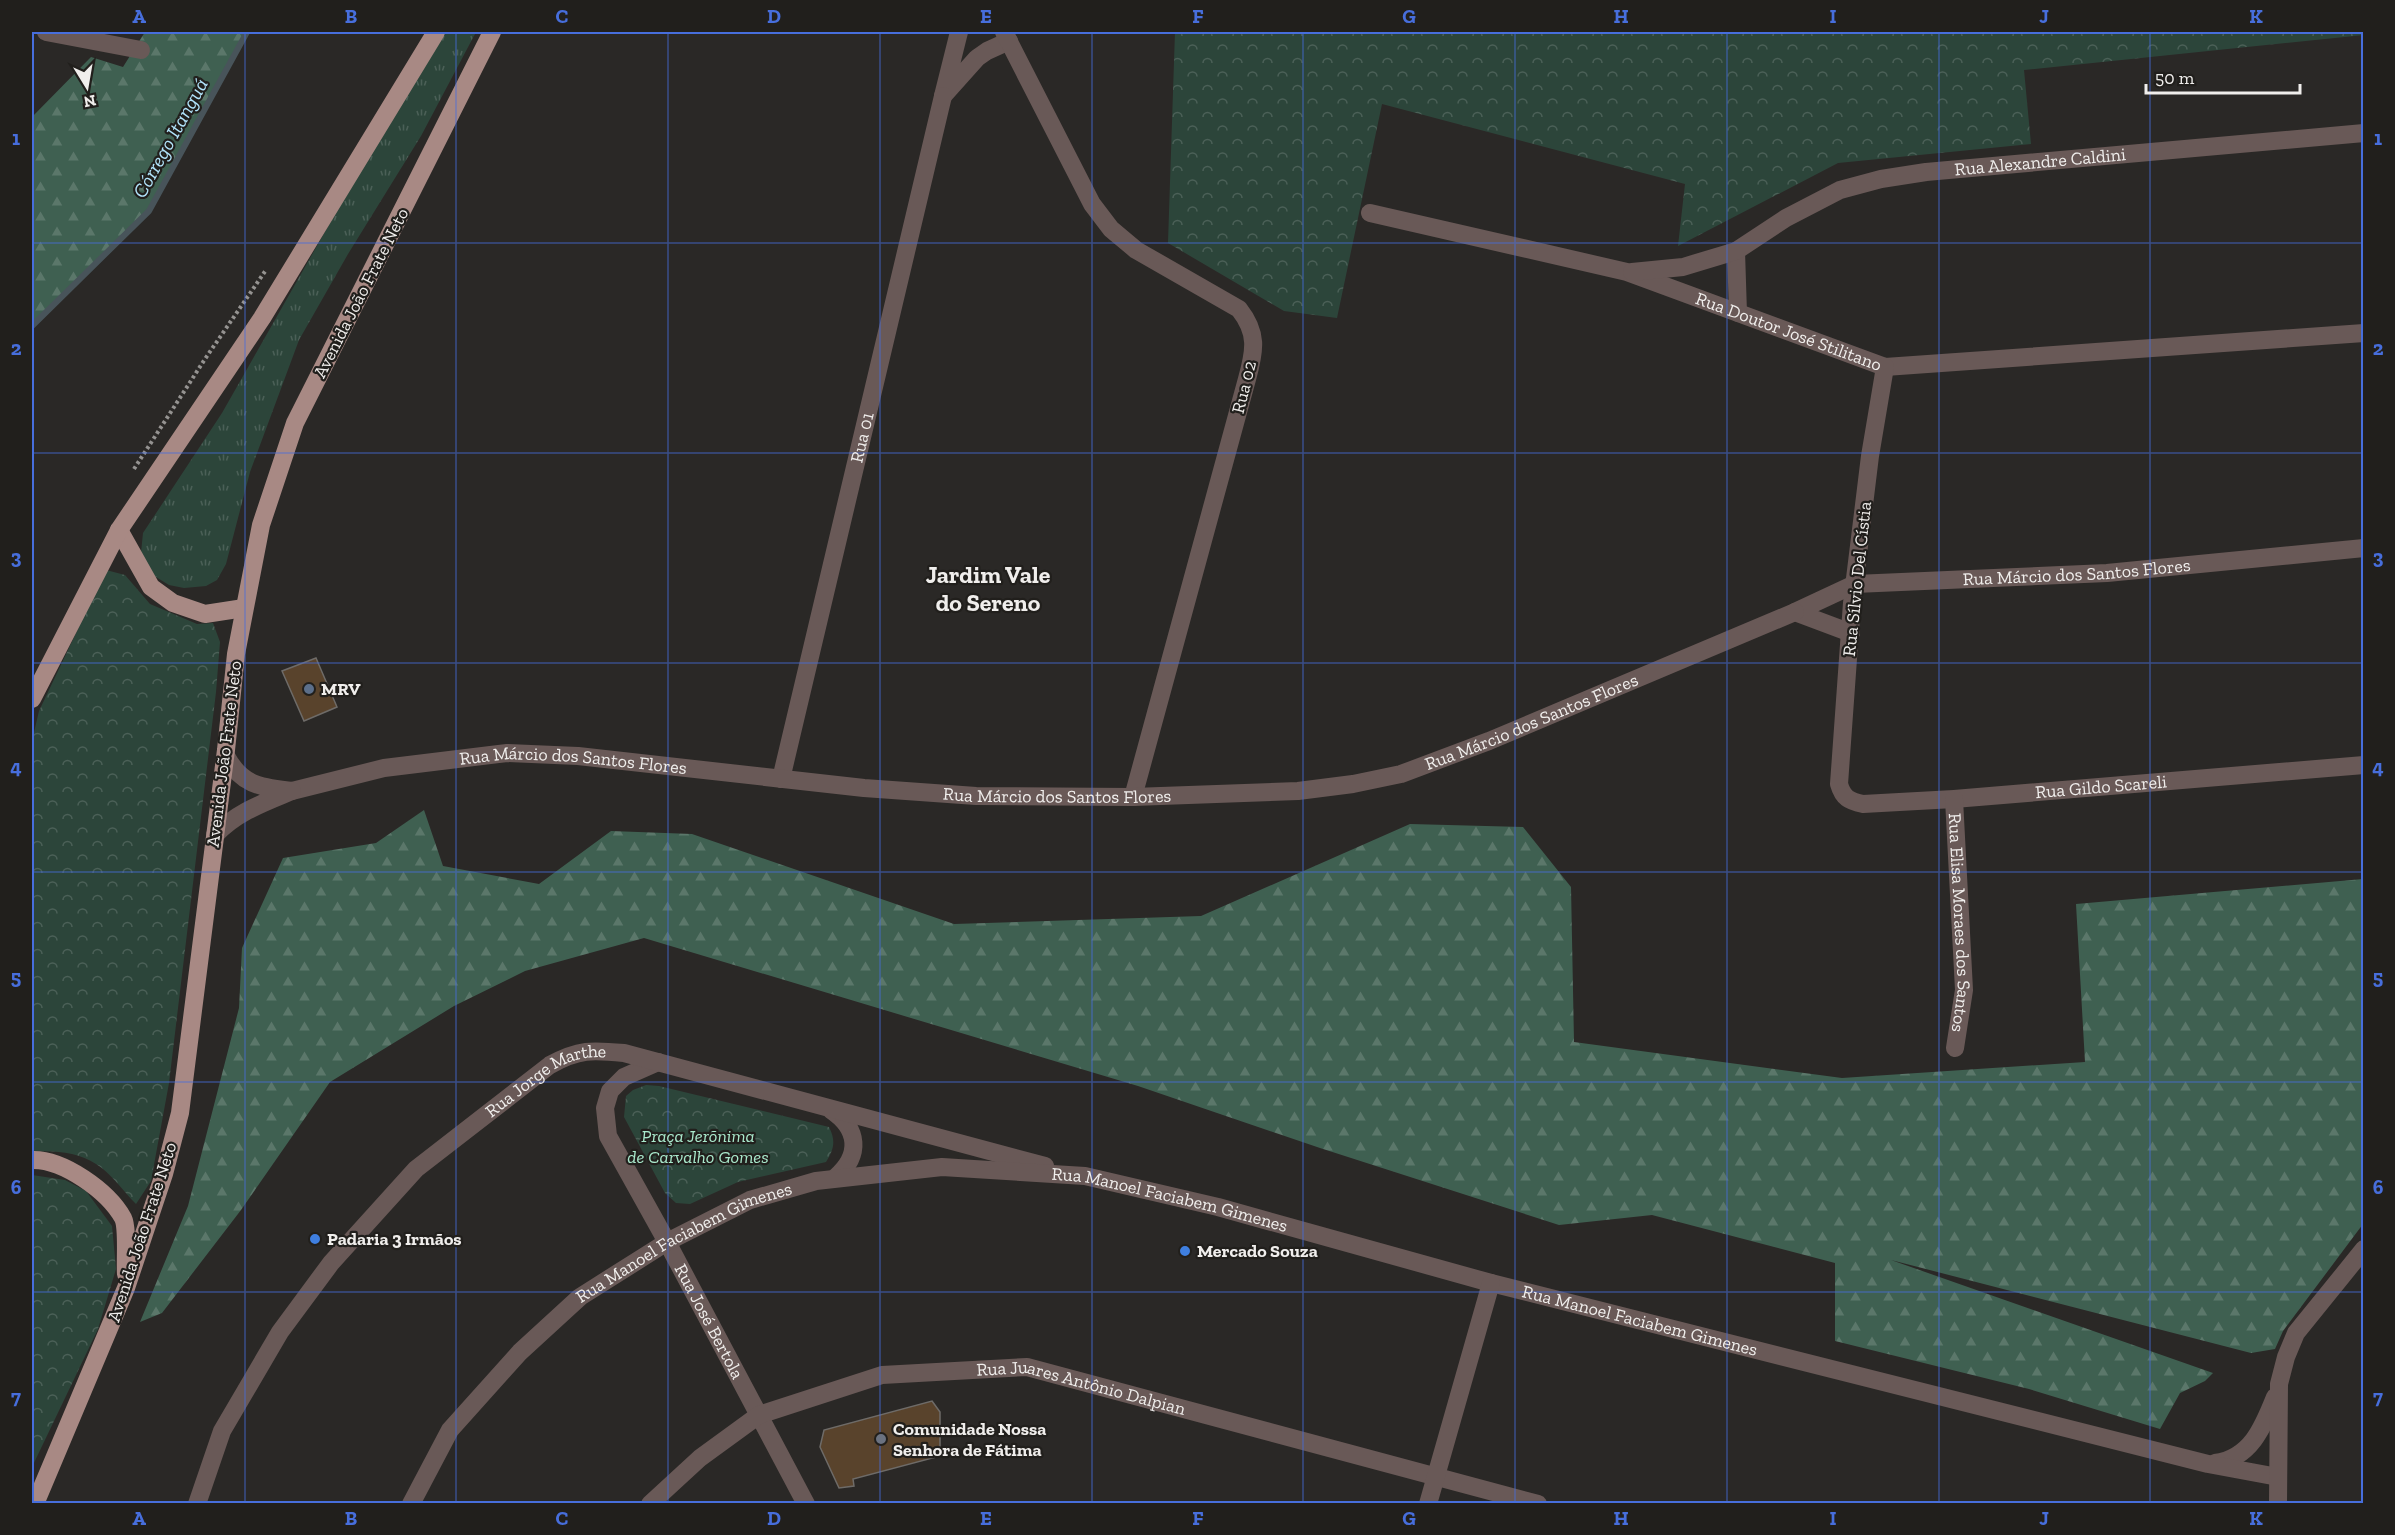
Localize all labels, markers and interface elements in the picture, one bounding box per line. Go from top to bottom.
text: A [132,4,146,28]
text: B [345,4,357,28]
text: C [556,4,569,28]
text: D [767,4,781,28]
text: E [980,4,992,28]
text: F [1192,4,1204,28]
text: G [1402,4,1416,28]
text: H [1613,4,1629,28]
text: I [1829,4,1837,28]
text: J [2039,4,2049,28]
text: K [2249,4,2263,28]
north arrow [57,57,117,117]
scale bar [2146,57,2300,95]
text: 50 m [2155,67,2195,89]
water label: Córrego Itanguá [127,74,213,202]
text: N [82,91,98,112]
text: 1 [12,126,20,150]
text: 1 [2374,126,2382,150]
street label: Rua Alexandre Caldini [1954,143,2127,180]
street label: Avenida João Frate Neto [309,204,413,382]
street label: Rua Doutor José Stilitano [1693,287,1885,376]
text: 2 [11,336,22,360]
text: 2 [2373,336,2384,360]
street label: Rua 02 [1227,358,1261,416]
street label: Rua 01 [845,410,879,465]
street label: Rua Sílvio Del Cístia [1838,500,1876,658]
text: 3 [11,545,22,569]
text: 3 [2373,545,2384,569]
street label: Rua Márcio dos Santos Flores [1962,554,2192,590]
district label: Jardim Vale do Sereno [926,560,1051,617]
street label: Avenida João Frate Neto [202,660,246,848]
street label: Rua Márcio dos Santos Flores [1422,668,1641,775]
place label: MRV [321,678,361,700]
marker: MRV [302,682,316,696]
street label: Rua Márcio dos Santos Flores [458,742,688,779]
text: 4 [10,755,22,779]
text: 4 [2372,755,2384,779]
street label: Rua Gildo Scareli [2034,770,2168,803]
street label: Rua Márcio dos Santos Flores [942,783,1172,808]
street label: Rua Elisa Moraes dos Santos [1944,812,1975,1034]
text: 5 [11,965,21,989]
text: 5 [2373,965,2383,989]
street label: Rua Jorge Marthe [481,1040,607,1122]
park label: Praça Jerõnima de Carvalho Gomes [627,1125,769,1168]
street label: Avenida João Frate Neto [103,1139,181,1325]
street label: Rua Manoel Faciabem Gimenes [1051,1163,1290,1237]
text: 6 [11,1175,22,1199]
text: 6 [2373,1175,2384,1199]
street label: Rua Manoel Faciabem Gimenes [572,1177,795,1308]
place label: Padaria 3 Irmãos [327,1228,462,1250]
marker: Padaria 3 Irmãos [308,1232,322,1246]
place label: Mercado Souza [1197,1240,1318,1262]
marker: Mercado Souza [1178,1244,1192,1258]
street label: Rua José Bertola [670,1260,749,1383]
street label: Rua Manoel Faciabem Gimenes [1520,1280,1760,1361]
street label: Rua Juares Antônio Dalpian [976,1356,1189,1420]
text: 7 [11,1385,21,1409]
text: 7 [2373,1385,2383,1409]
place label: Comunidade Nossa Senhora de Fátima [893,1418,1046,1461]
marker: Comunidade Nossa Senhora de Fátima [874,1432,888,1446]
text: A [132,1506,146,1530]
text: B [345,1506,357,1530]
text: C [556,1506,569,1530]
text: D [767,1506,781,1530]
text: E [980,1506,992,1530]
text: F [1192,1506,1204,1530]
text: G [1402,1506,1416,1530]
text: H [1613,1506,1629,1530]
text: I [1829,1506,1837,1530]
text: J [2039,1506,2049,1530]
text: K [2249,1506,2263,1530]

